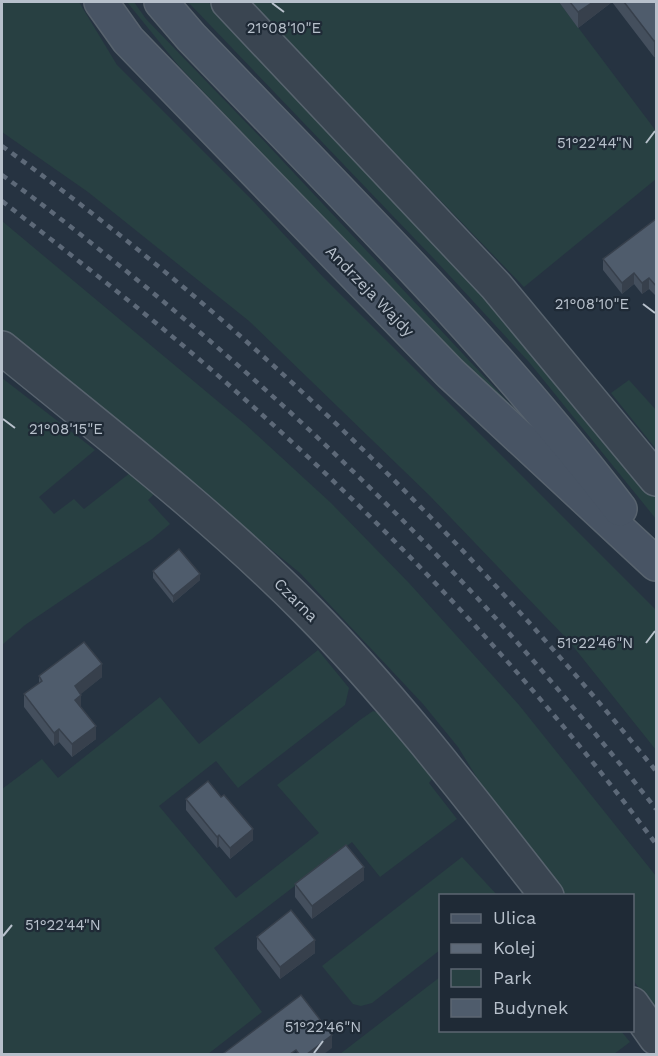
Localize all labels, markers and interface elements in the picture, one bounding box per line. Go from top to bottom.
text: 21°08'10"E [247,19,321,37]
text: 51°22'44"N [557,134,633,152]
street label: Andrzeja Wajdy [322,242,419,341]
text: 21°08'10"E [555,295,629,313]
text: 21°08'15"E [29,420,103,438]
street label: Czarna [270,574,322,626]
text: 51°22'46"N [557,634,633,652]
legend [439,894,634,1032]
text: Ulica [493,907,536,928]
text: 51°22'44"N [25,916,101,934]
text: Kolej [493,937,536,958]
text: Park [493,967,532,988]
text: Budynek [493,997,568,1018]
text: 51°22'46"N [285,1018,361,1036]

